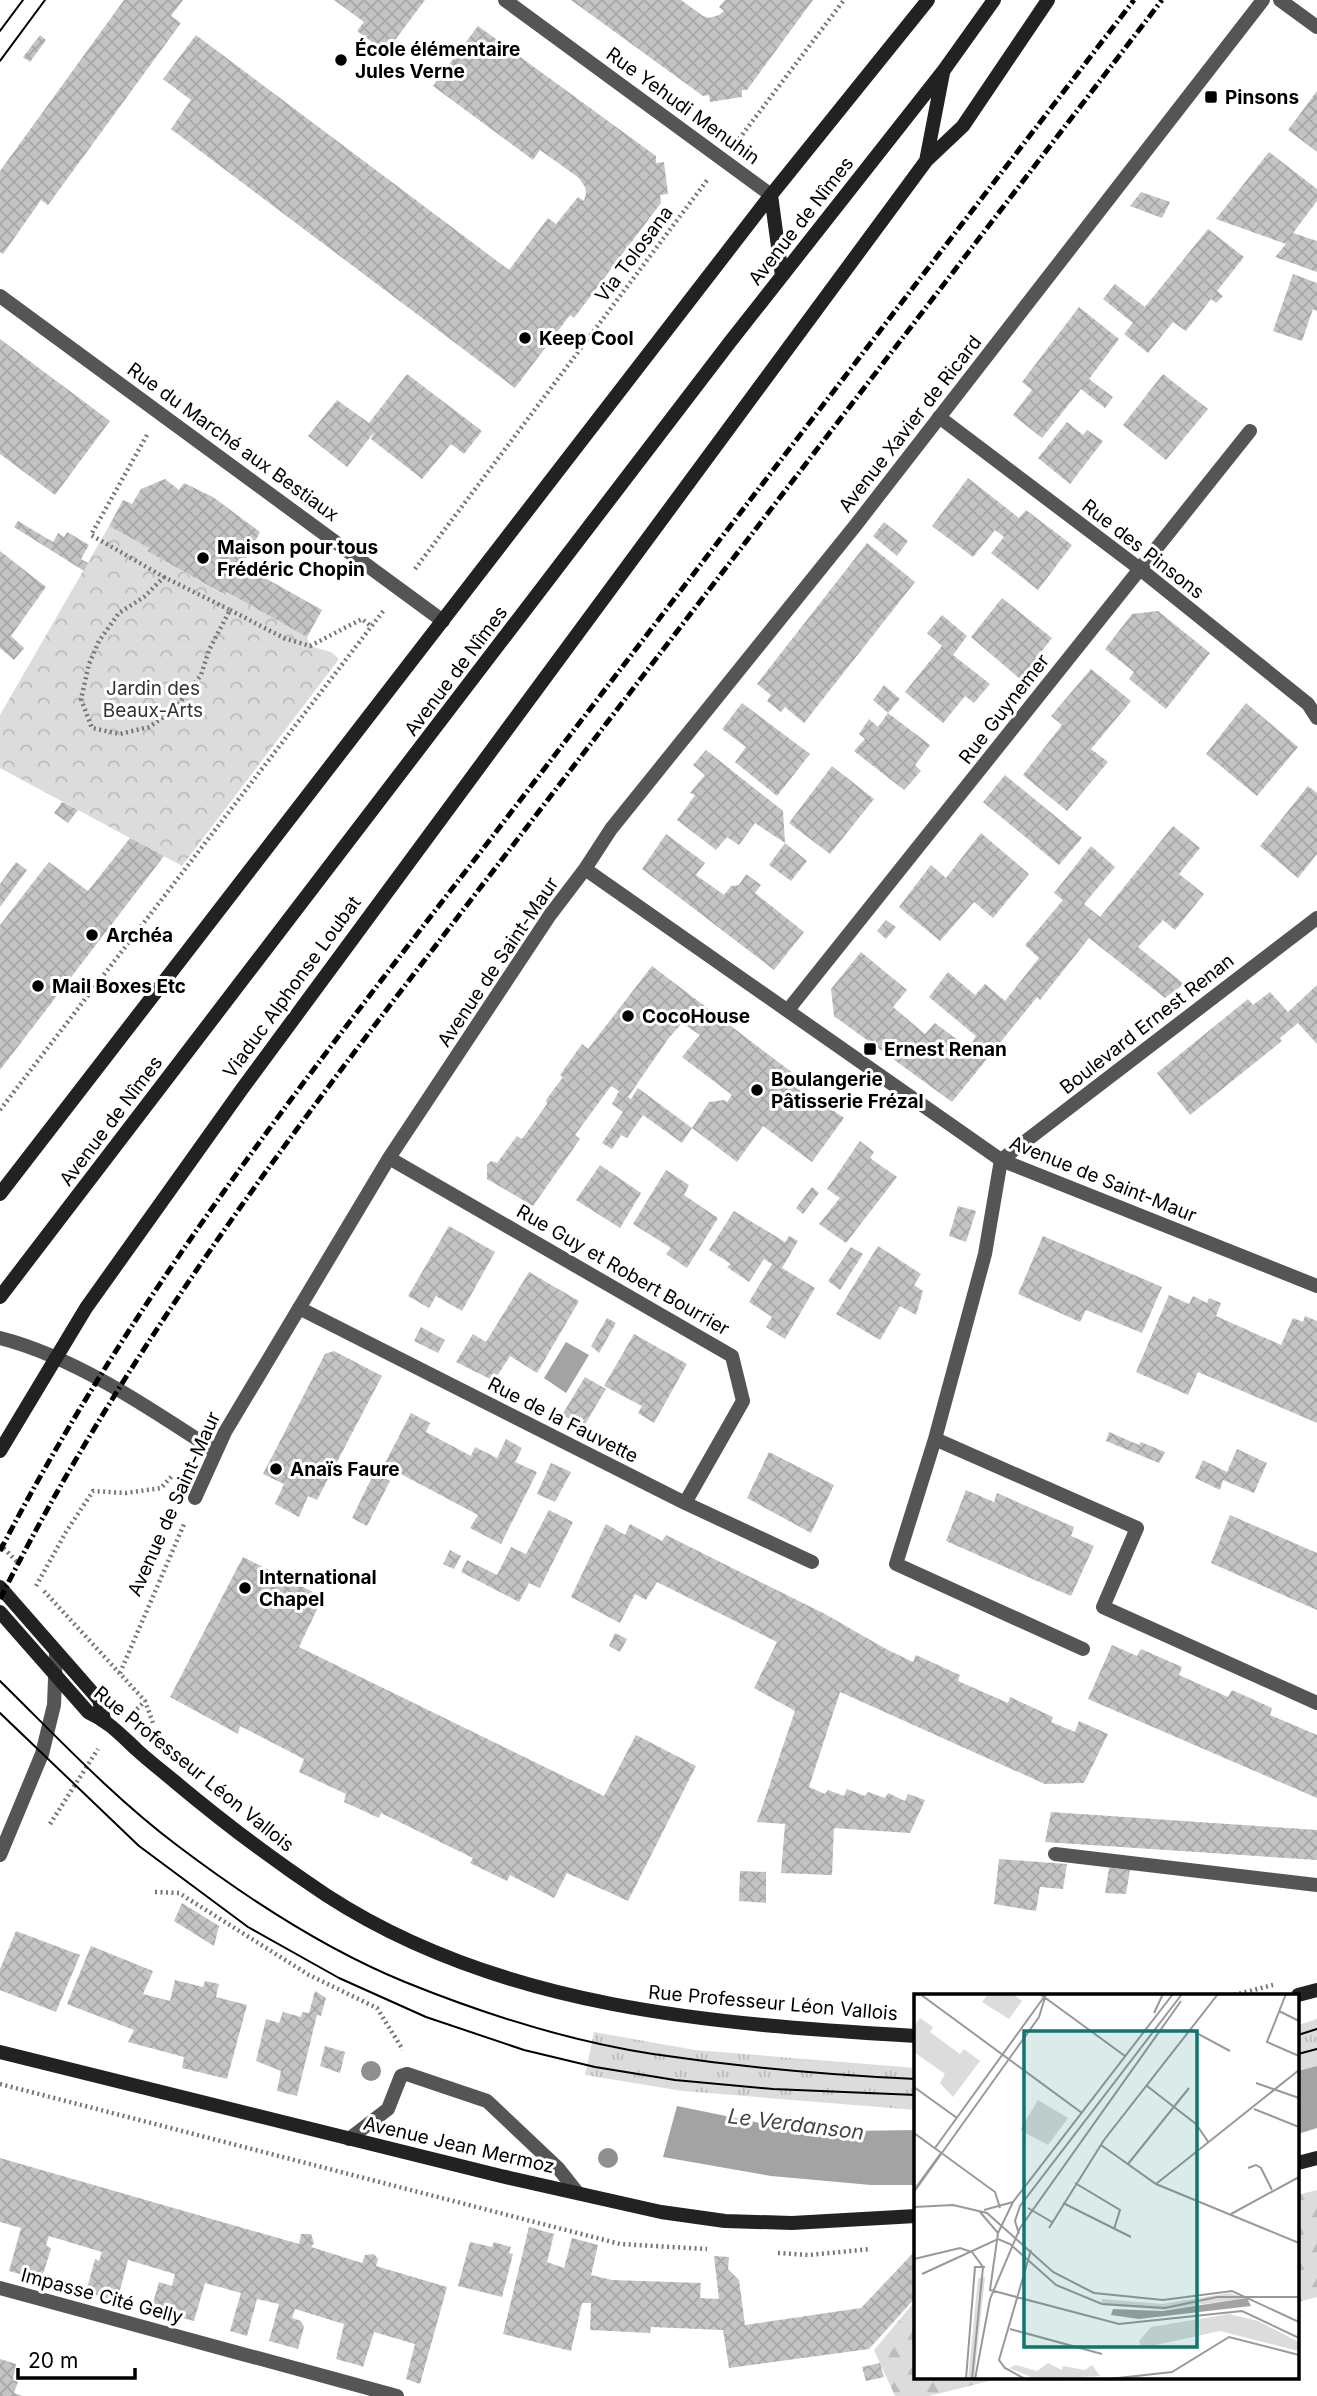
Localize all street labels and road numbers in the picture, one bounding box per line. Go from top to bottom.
street label: Rue Yehudi Menuhin [602,43,764,169]
street label: Avenue de Nîmes [744,152,858,290]
street label: Via Tolosana [590,201,678,307]
street label: Avenue Xavier de Ricard [834,331,986,517]
street label: Rue du Marché aux Bestiaux [123,358,343,526]
street label: Rue des Pinsons [1077,494,1209,604]
street label: Avenue de Nîmes [400,601,512,741]
street label: Rue Guynemer [954,649,1054,769]
street label: Avenue de Saint-Maur [433,873,563,1051]
street label: Viaduc Alphonse Loubat [218,892,366,1082]
street label: Boulevard Ernest Renan [1055,949,1239,1099]
street label: Avenue de Nîmes [55,1051,167,1191]
street label: Avenue de Saint-Maur [1006,1131,1200,1227]
street label: Rue Guy et Robert Bourrier [513,1200,733,1340]
street label: Rue de la Fauvette [484,1372,642,1468]
street label: Avenue de Saint-Maur [123,1408,225,1600]
street label: Rue Professeur Léon Vallois [89,1681,299,1857]
street label: Rue Professeur Léon Vallois [647,1981,899,2025]
street label: Avenue Jean Mermoz [361,2112,557,2178]
street label: Impasse Cité Gelly [18,2263,186,2329]

